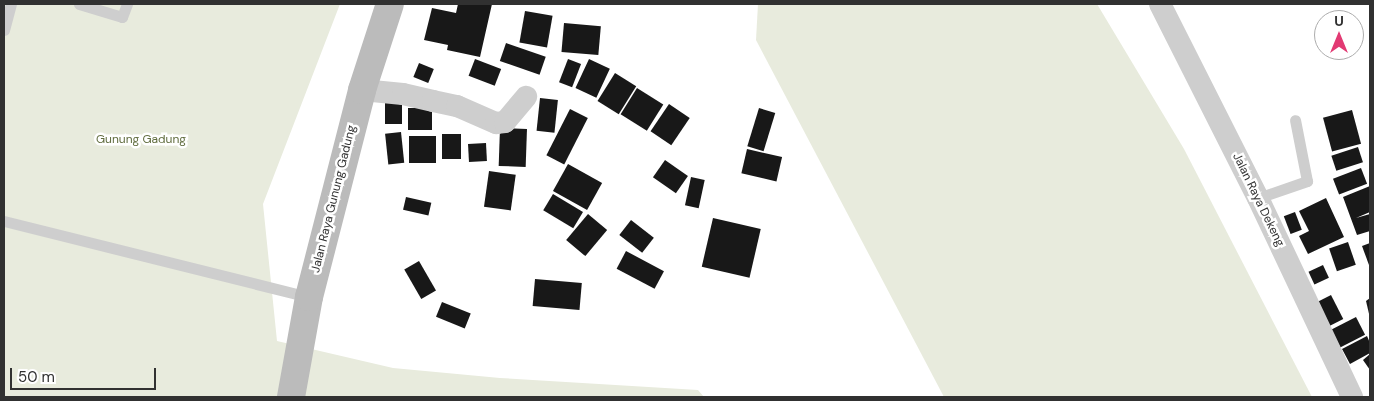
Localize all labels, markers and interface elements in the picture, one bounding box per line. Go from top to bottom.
north arrow [1314,10,1364,60]
text: U [1334,12,1344,30]
street label: Jalan Raya Gunung Gadung [309,124,359,274]
park label: Gunung Gadung [96,133,186,147]
street label: Jalan Raya Dekeng [1229,151,1287,249]
scale bar [12,358,159,390]
text: 50 m [18,367,55,387]

